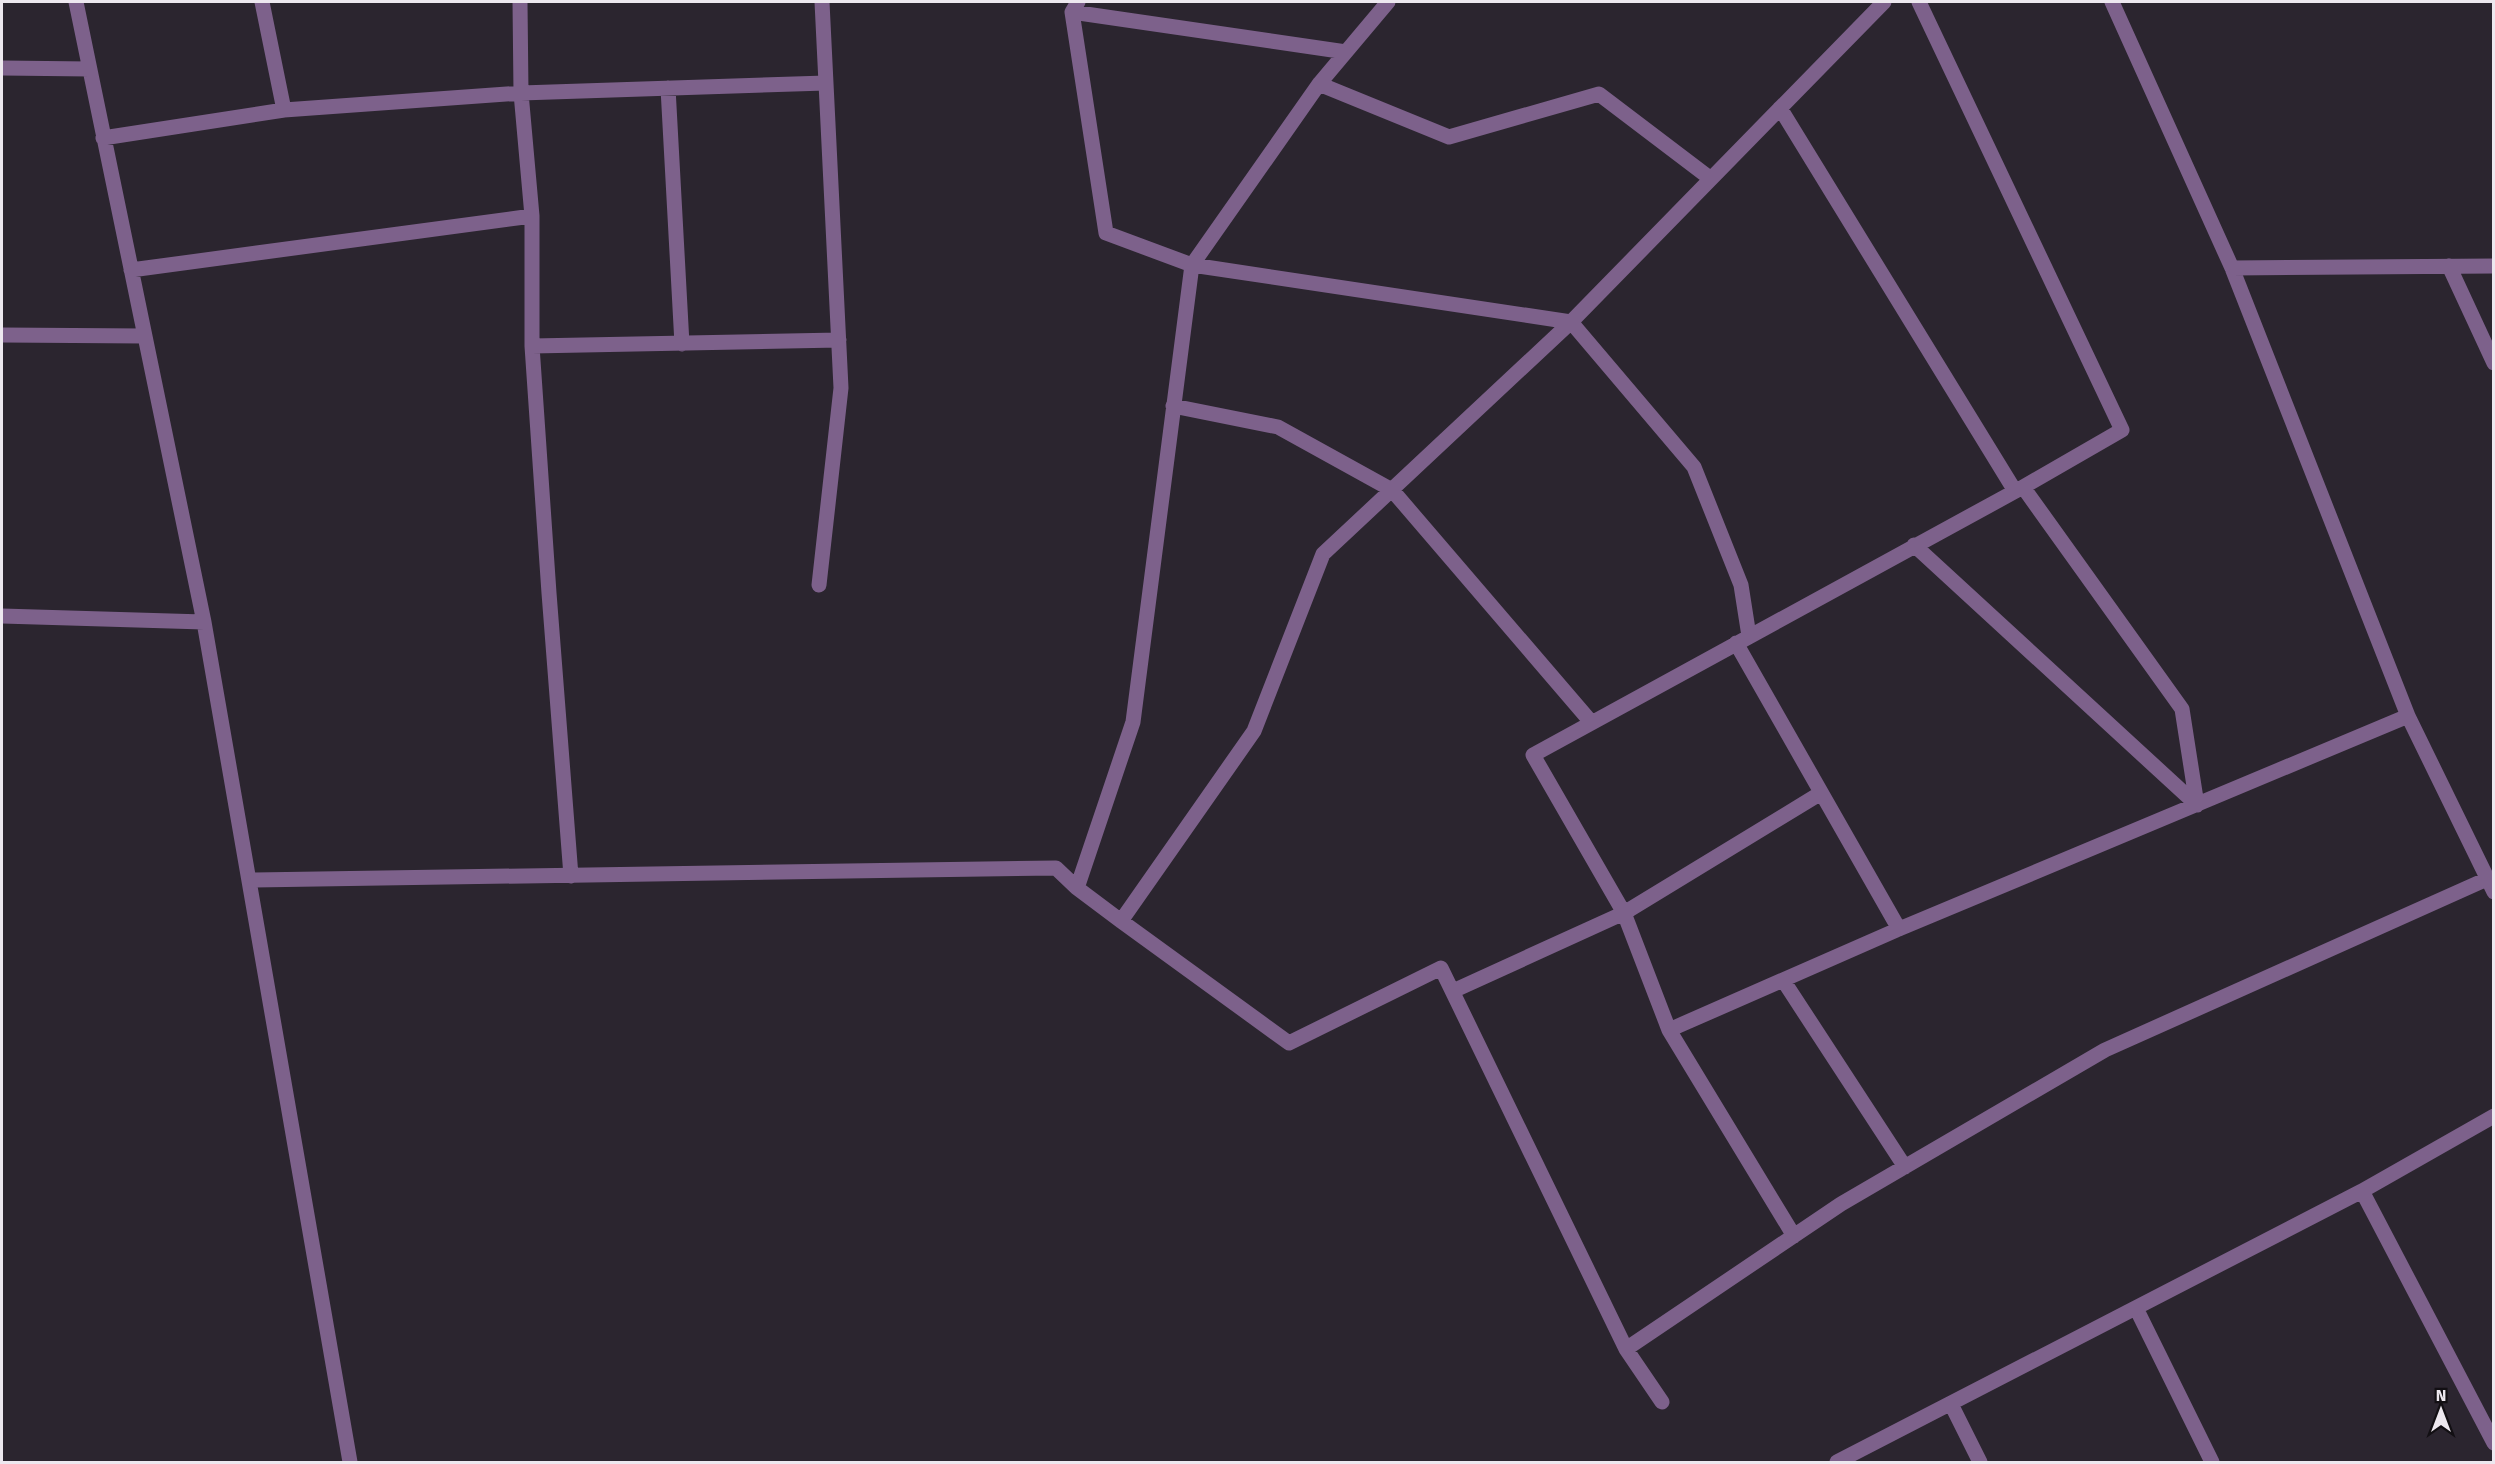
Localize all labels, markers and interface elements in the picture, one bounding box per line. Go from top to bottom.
north arrow [2411,1380,2471,1440]
text: N [2436,1386,2446,1405]

